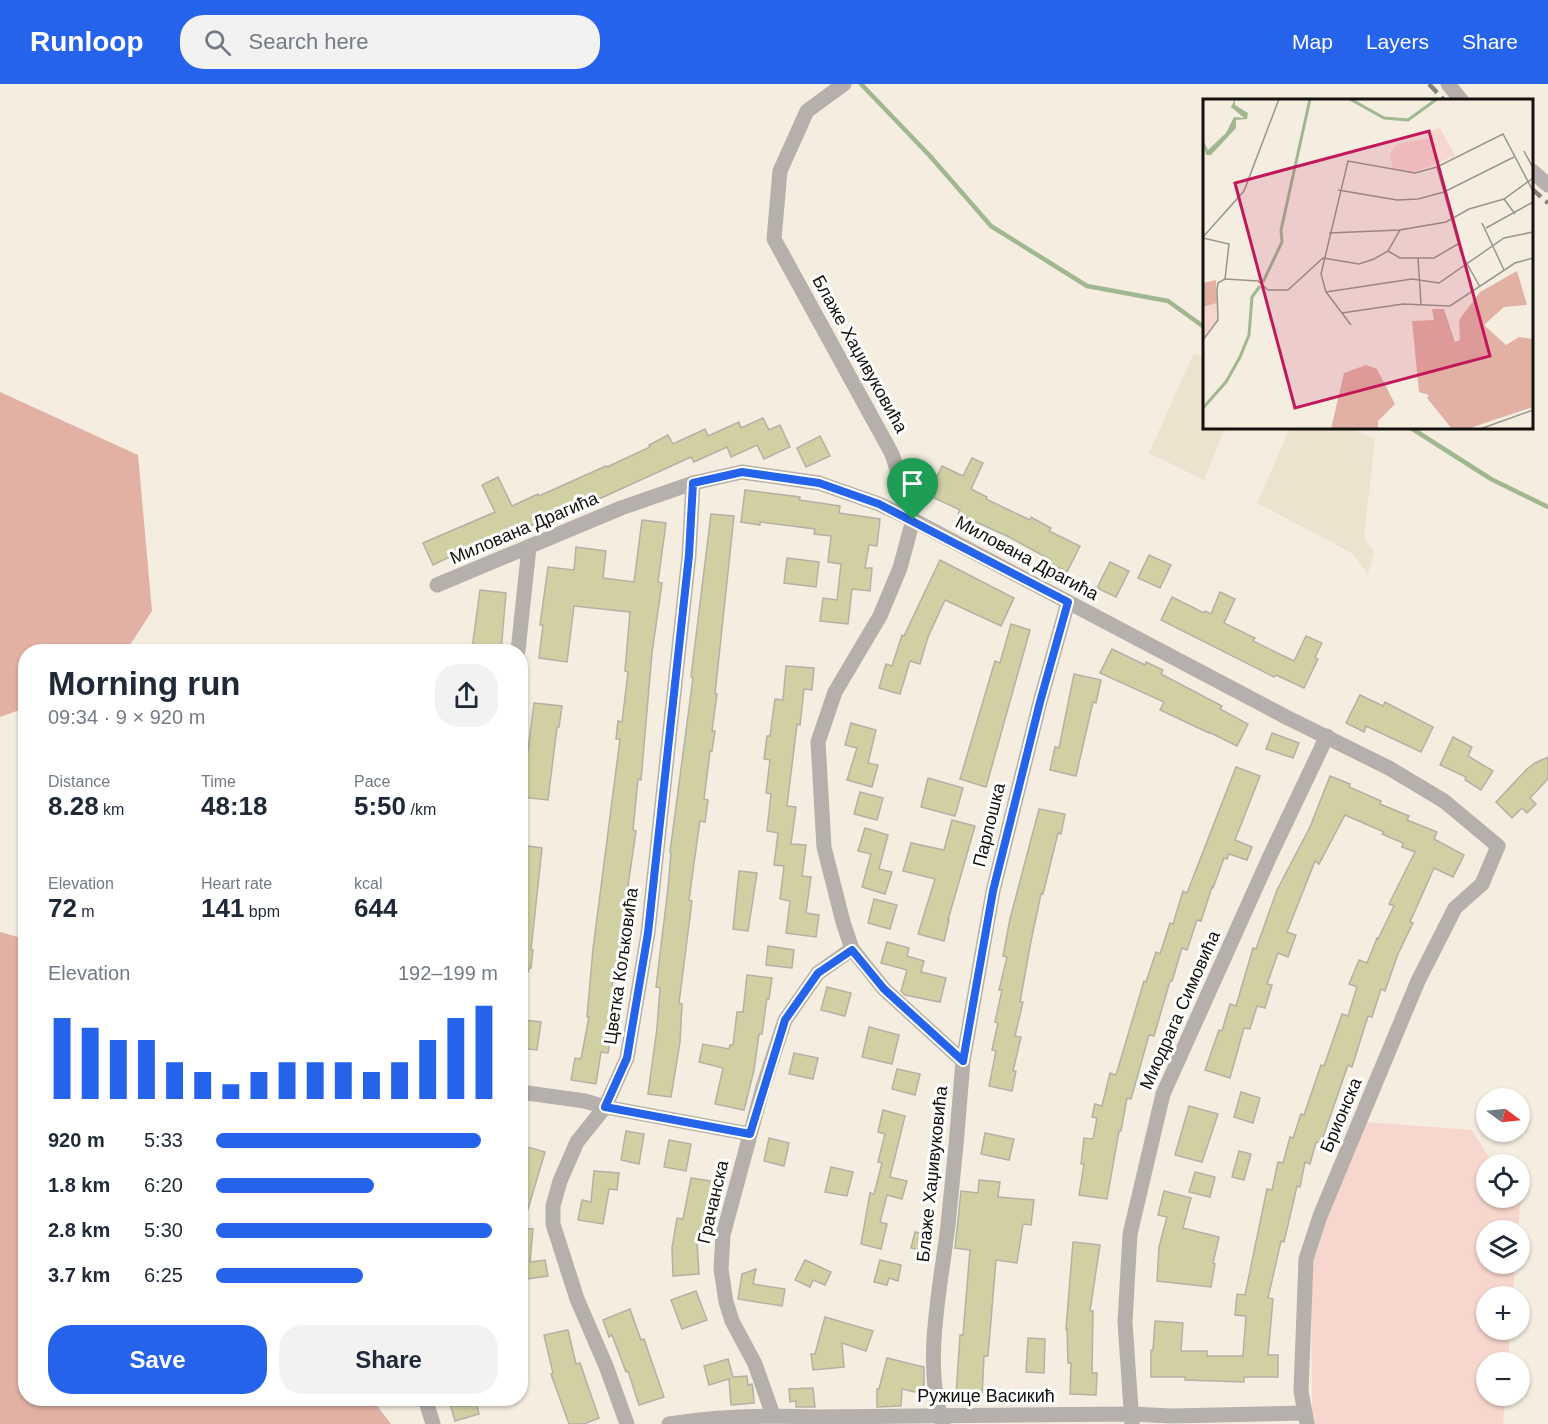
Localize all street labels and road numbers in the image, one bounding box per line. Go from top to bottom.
street label: Блаже Хаџивуковића [808,272,912,437]
street label: Милована Драгића [447,487,602,568]
street label: Милована Драгића [952,512,1103,605]
street label: Парлошка [969,780,1009,869]
street label: Цветка Кољковића [600,885,642,1046]
street label: Миодрага Симовића [1136,927,1224,1092]
street label: Брионска [1316,1074,1366,1155]
street label: Блаже Хаџивуковића [913,1084,951,1263]
street label: Грачанска [694,1157,733,1246]
street label: Ружице Васикић [917,1386,1055,1406]

